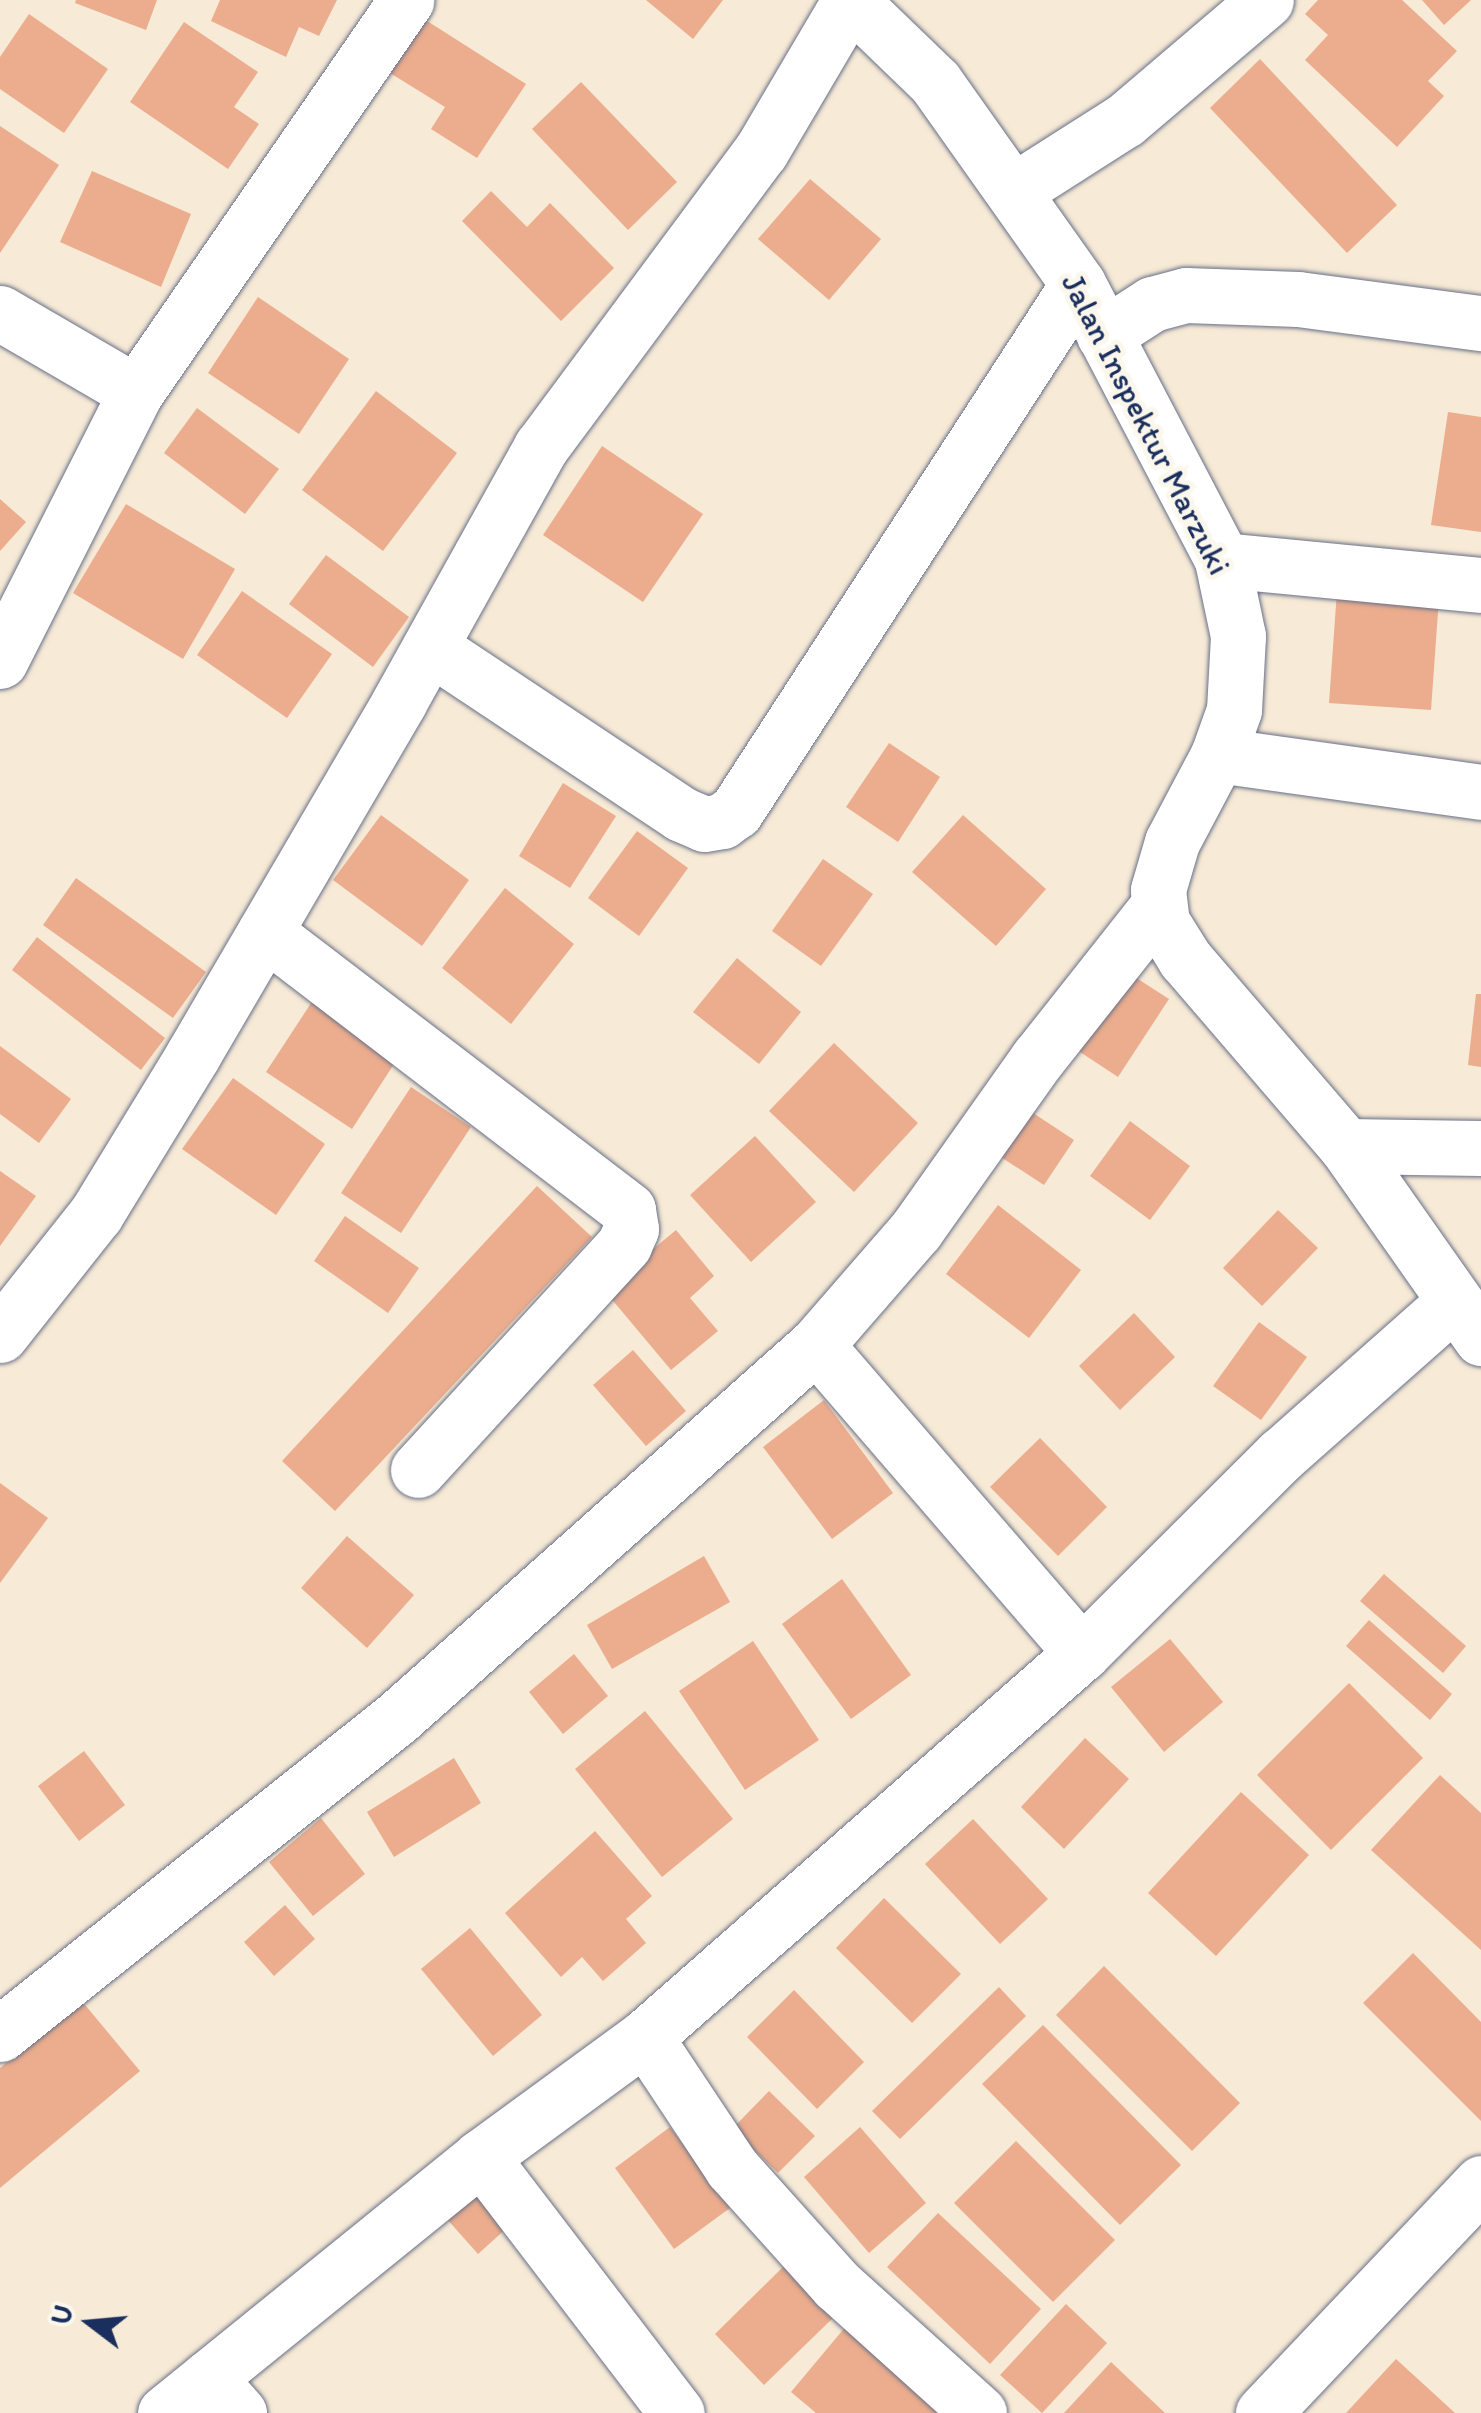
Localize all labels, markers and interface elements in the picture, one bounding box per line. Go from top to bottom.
street label: Jalan Inspektur Marzuki [1053,266,1239,582]
north arrow [40,2273,140,2373]
text: U [42,2301,80,2328]

